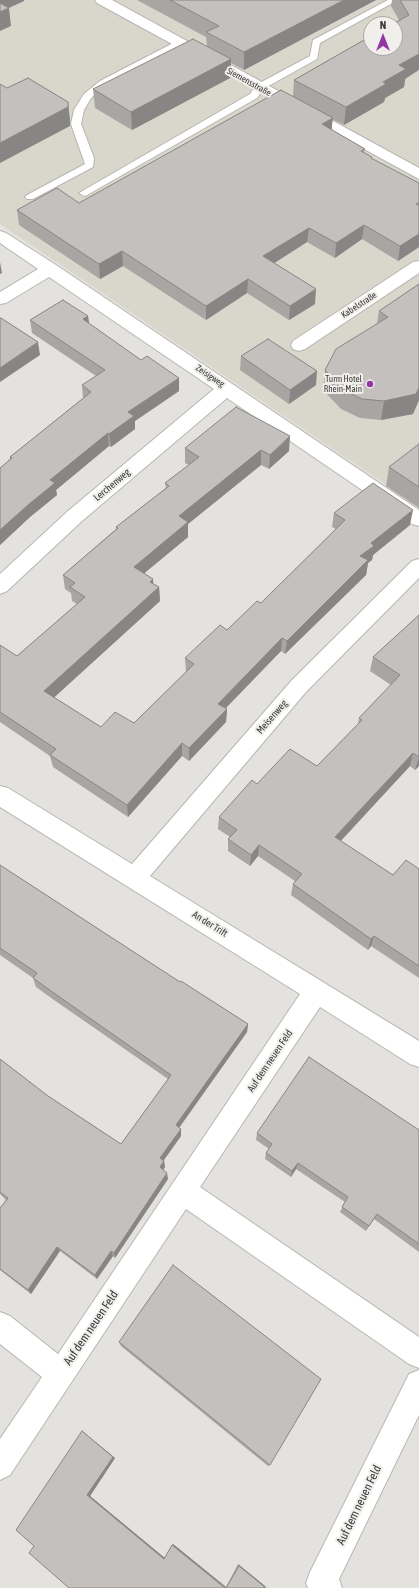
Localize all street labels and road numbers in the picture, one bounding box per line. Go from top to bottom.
street label: Siemensstraße [225,65,273,99]
street label: Kabelstraße [339,290,379,320]
street label: Zeisigweg [193,362,227,390]
street label: Lerchenweg [91,466,133,504]
street label: Meisenweg [254,698,290,736]
street label: An der Trift [190,908,230,940]
street label: Auf dem neuen Feld [245,1028,295,1094]
street label: Auf dem neuen Feld [61,1288,121,1368]
street label: Auf dem neuen Feld [333,1463,385,1547]

